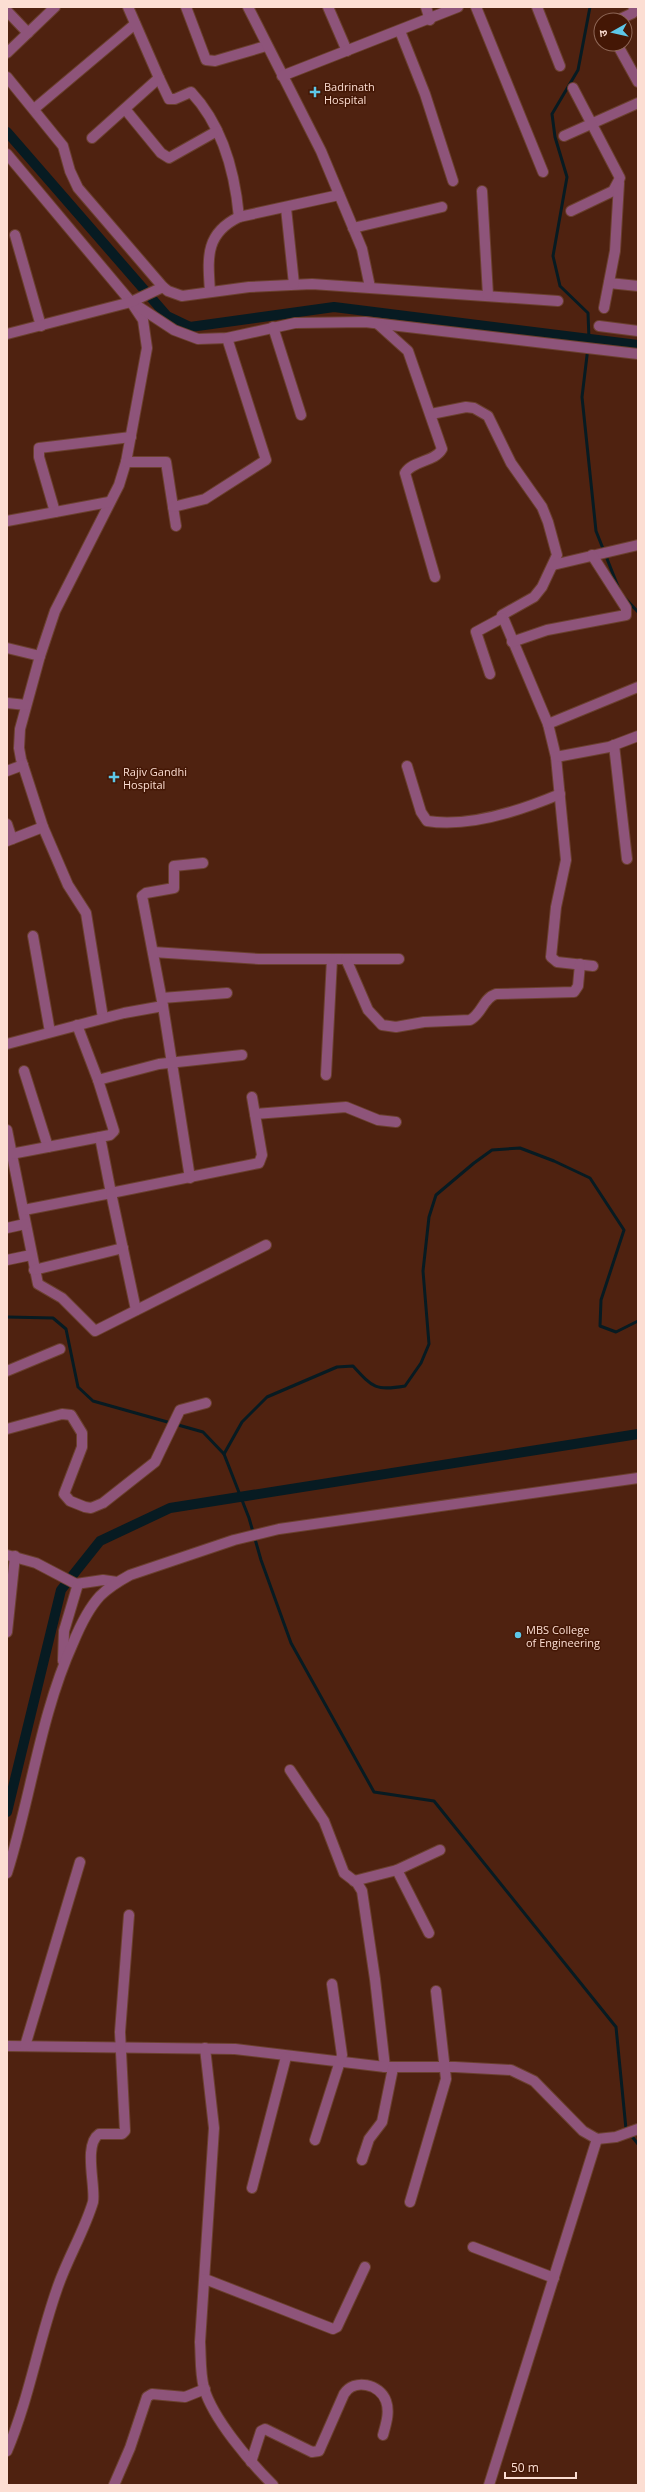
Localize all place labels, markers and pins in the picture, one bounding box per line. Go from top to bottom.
place label: Badrinath Hospital [324,79,375,107]
marker: Badrinath Hospital [309,86,321,98]
place label: Rajiv Gandhi Hospital [123,764,187,792]
marker: Rajiv Gandhi Hospital [108,771,120,783]
place label: MBS College of Engineering [526,1622,600,1650]
marker: MBS College of Engineering [513,1630,523,1640]

